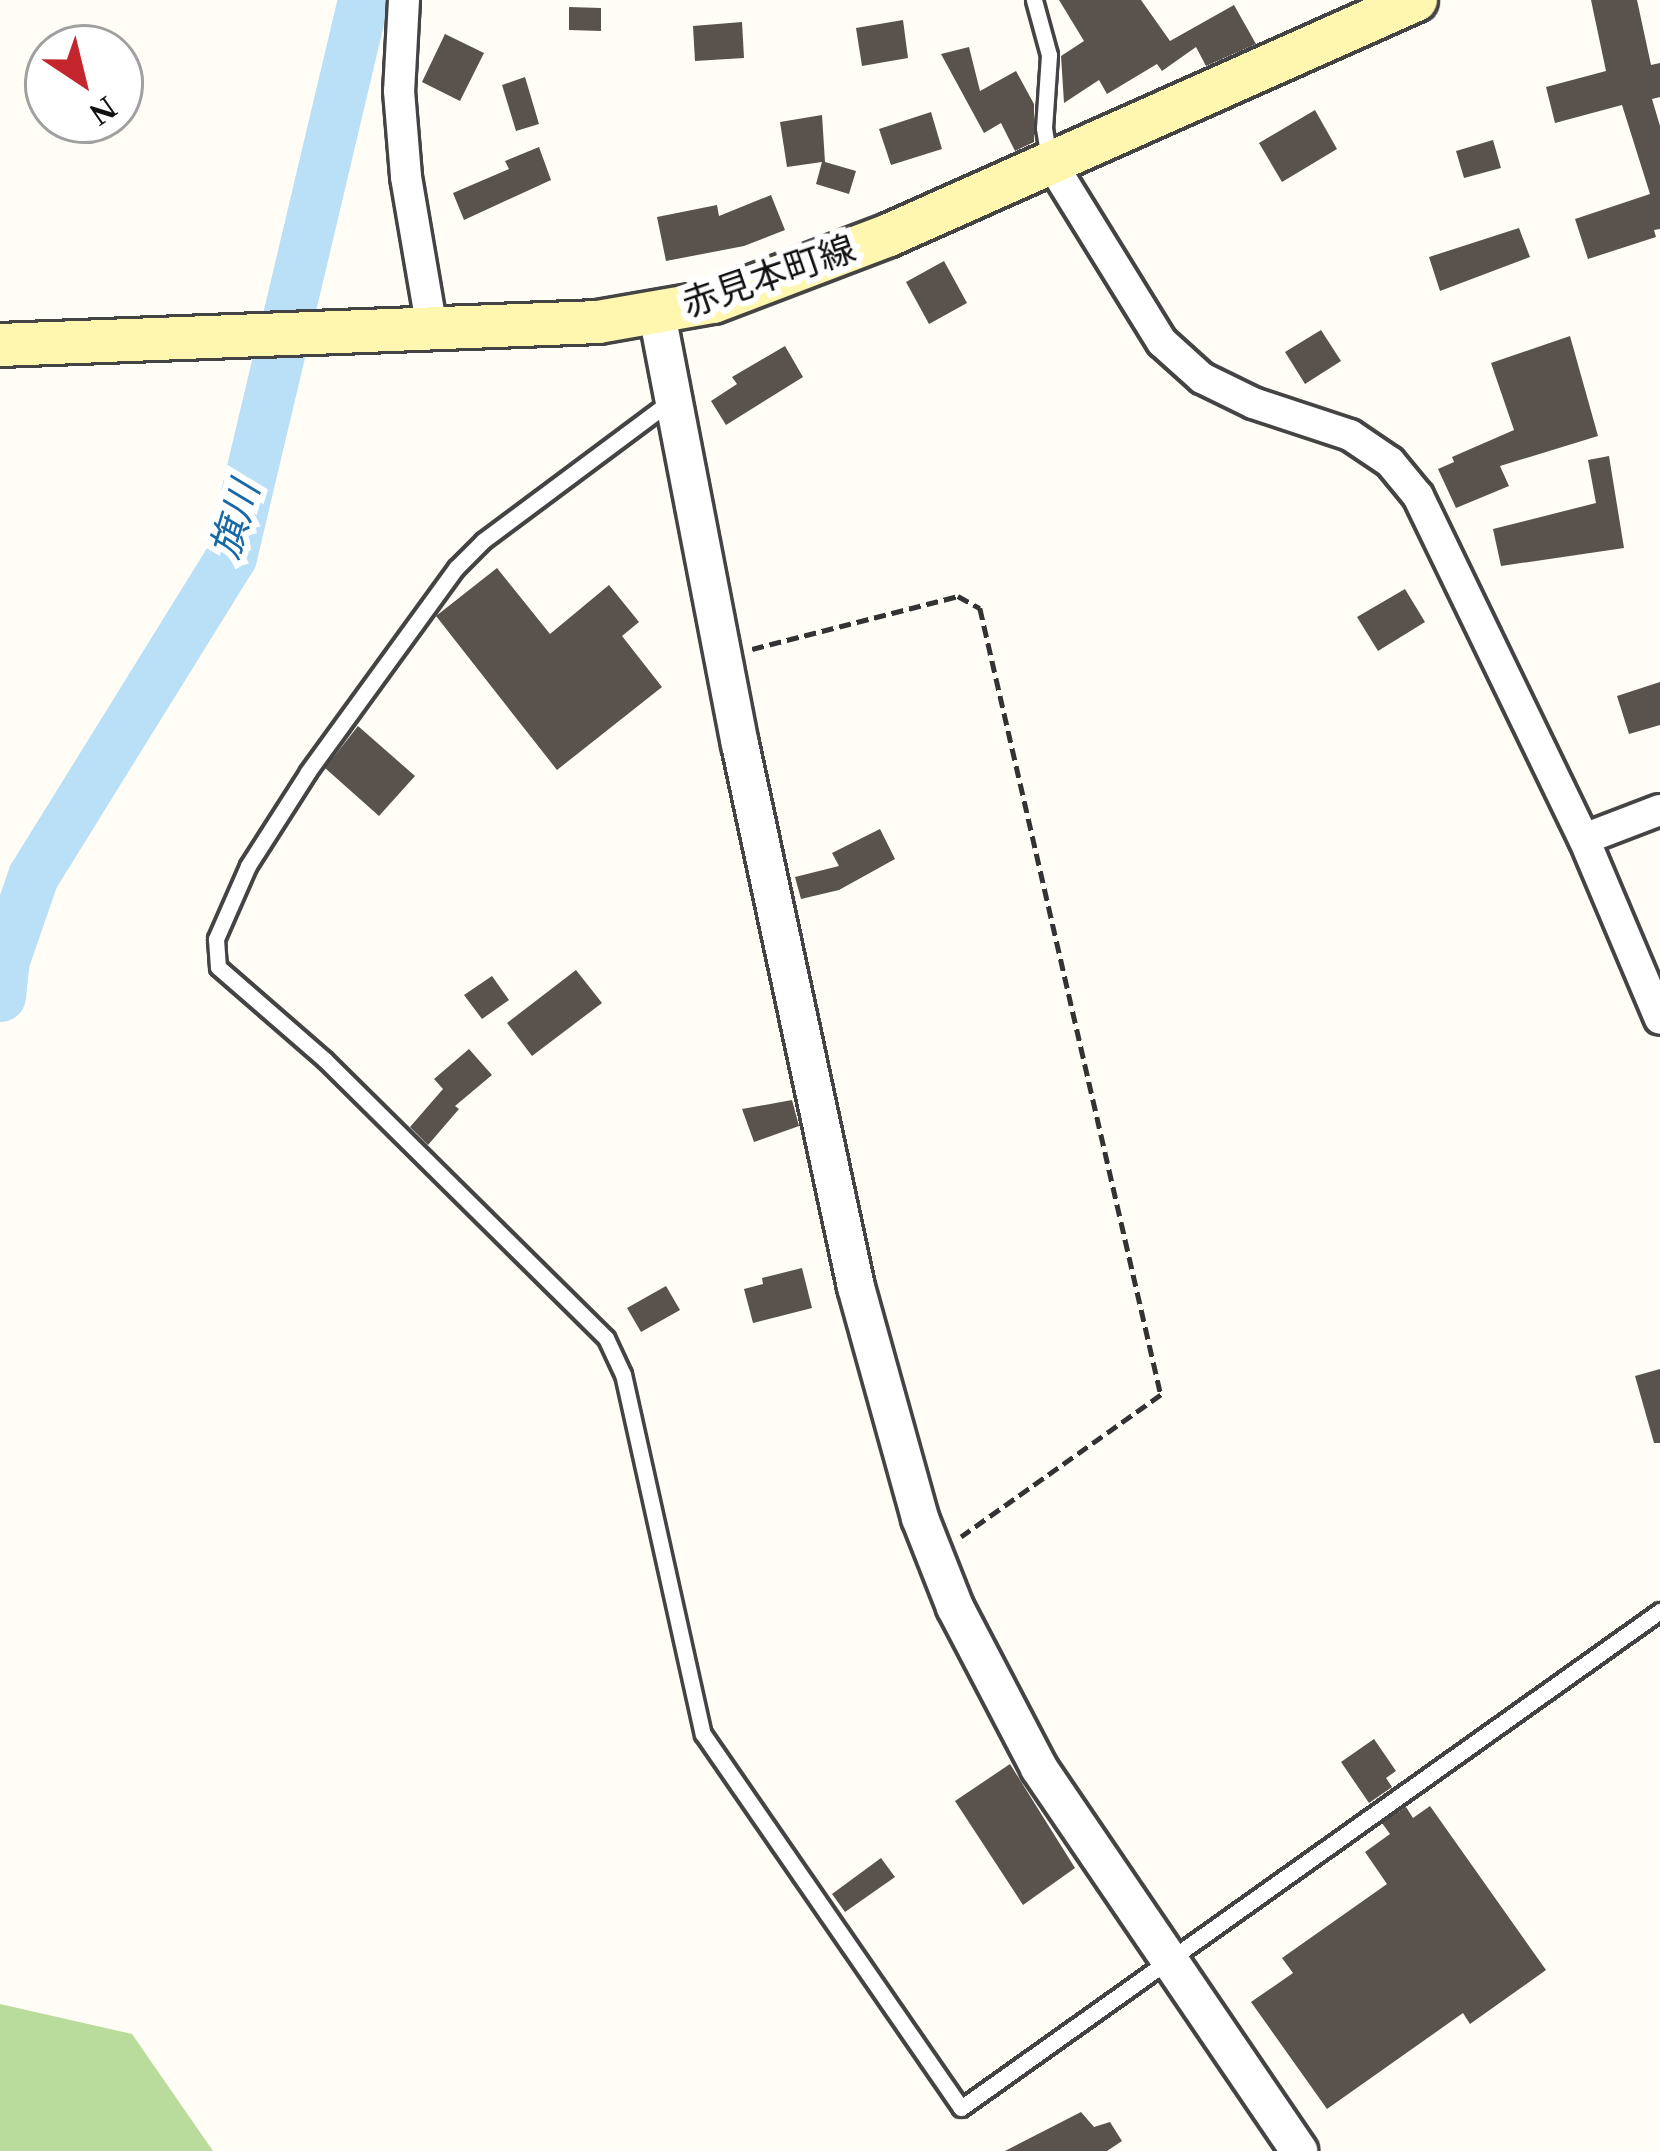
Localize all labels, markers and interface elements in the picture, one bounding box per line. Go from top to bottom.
north arrow [24,24,144,144]
text: N [83,89,123,133]
street label: 赤見本町線 [677,227,861,327]
water label: 旗川 [202,476,270,564]

